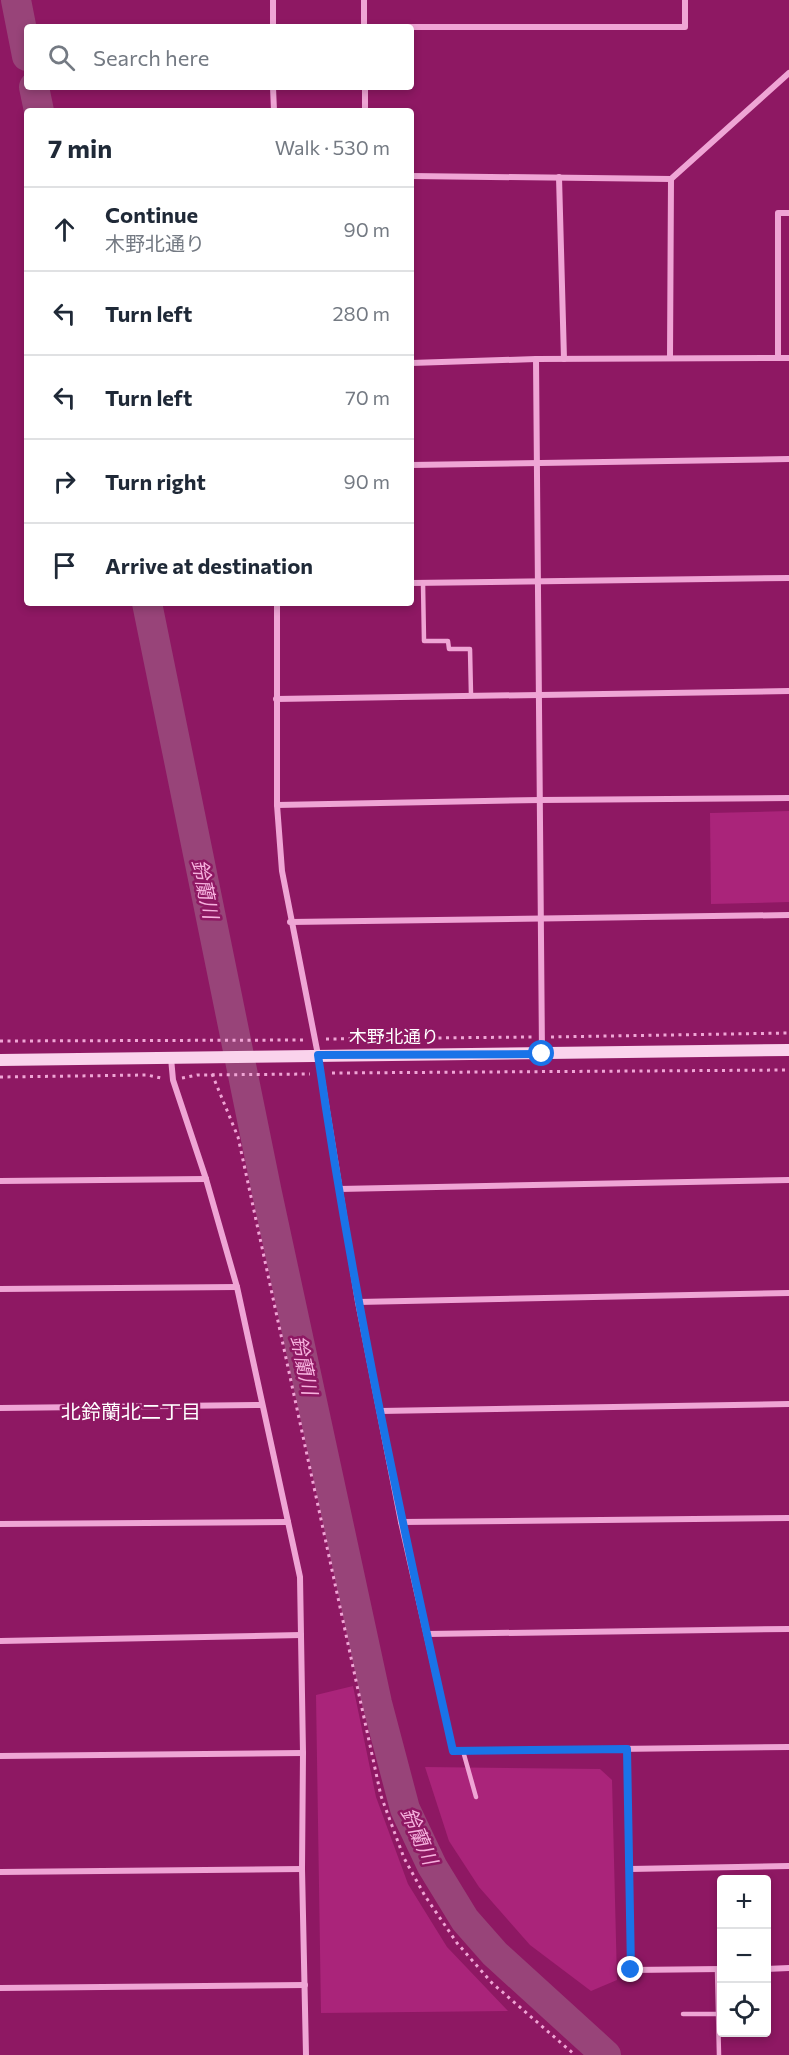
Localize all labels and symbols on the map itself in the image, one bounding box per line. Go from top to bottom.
water label: 鈴蘭川 [188,857,224,923]
street label: 木野北通り [349,1025,439,1047]
route start [528,1040,554,1066]
water label: 鈴蘭川 [287,1333,323,1399]
district label: 北鈴蘭北二丁目 [61,1399,201,1423]
water label: 鈴蘭川 [397,1803,444,1870]
route end [617,1956,643,1982]

